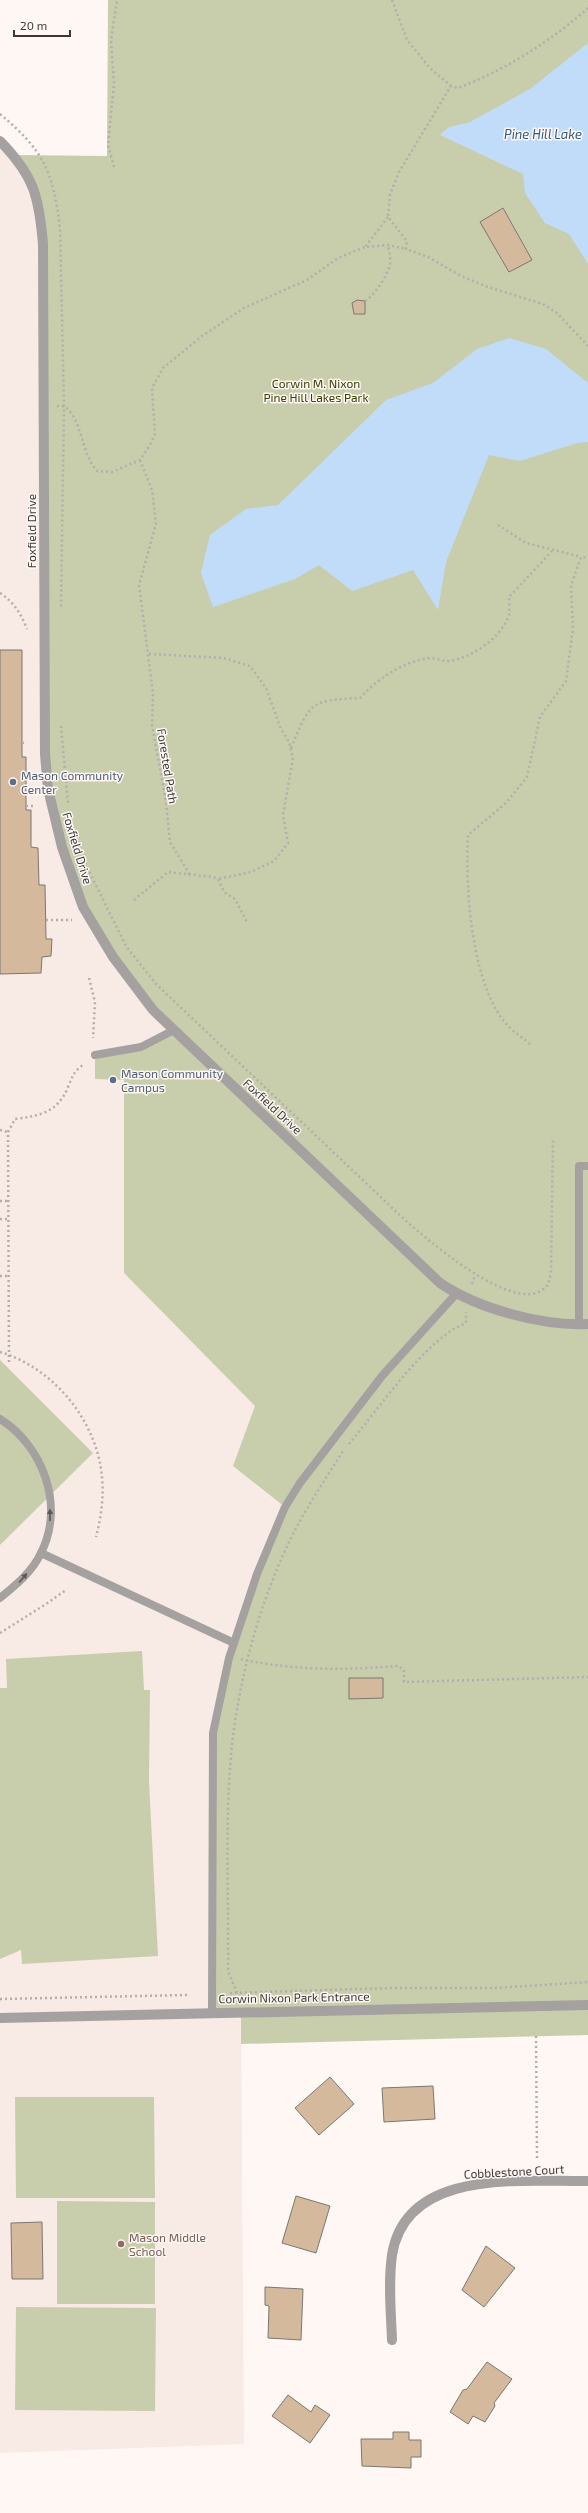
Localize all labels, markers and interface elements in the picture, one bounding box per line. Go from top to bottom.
scale bar [14,12,70,38]
text: 20 m [20,18,47,32]
water label: Pine Hill Lake [504,126,582,142]
park label: Corwin M. Nixon Pine Hill Lakes Park [263,376,369,404]
street label: Foxfield Drive [24,494,38,568]
street label: Forested Path [155,727,181,805]
place label: Mason Community Center [21,768,124,796]
marker: Mason Community Center [8,777,18,787]
street label: Foxfield Drive [60,810,96,886]
place label: Mason Community Campus [121,1066,224,1094]
marker: Mason Community Campus [108,1075,118,1085]
street label: Foxfield Drive [241,1075,305,1137]
one-way arrow [47,1508,53,1521]
one-way arrow [19,1572,28,1583]
street label: Corwin Nixon Park Entrance [218,1989,370,2005]
street label: Cobblestone Court [463,2161,565,2181]
place label: Mason Middle School [129,2230,206,2258]
marker: Mason Middle School [116,2239,126,2249]

